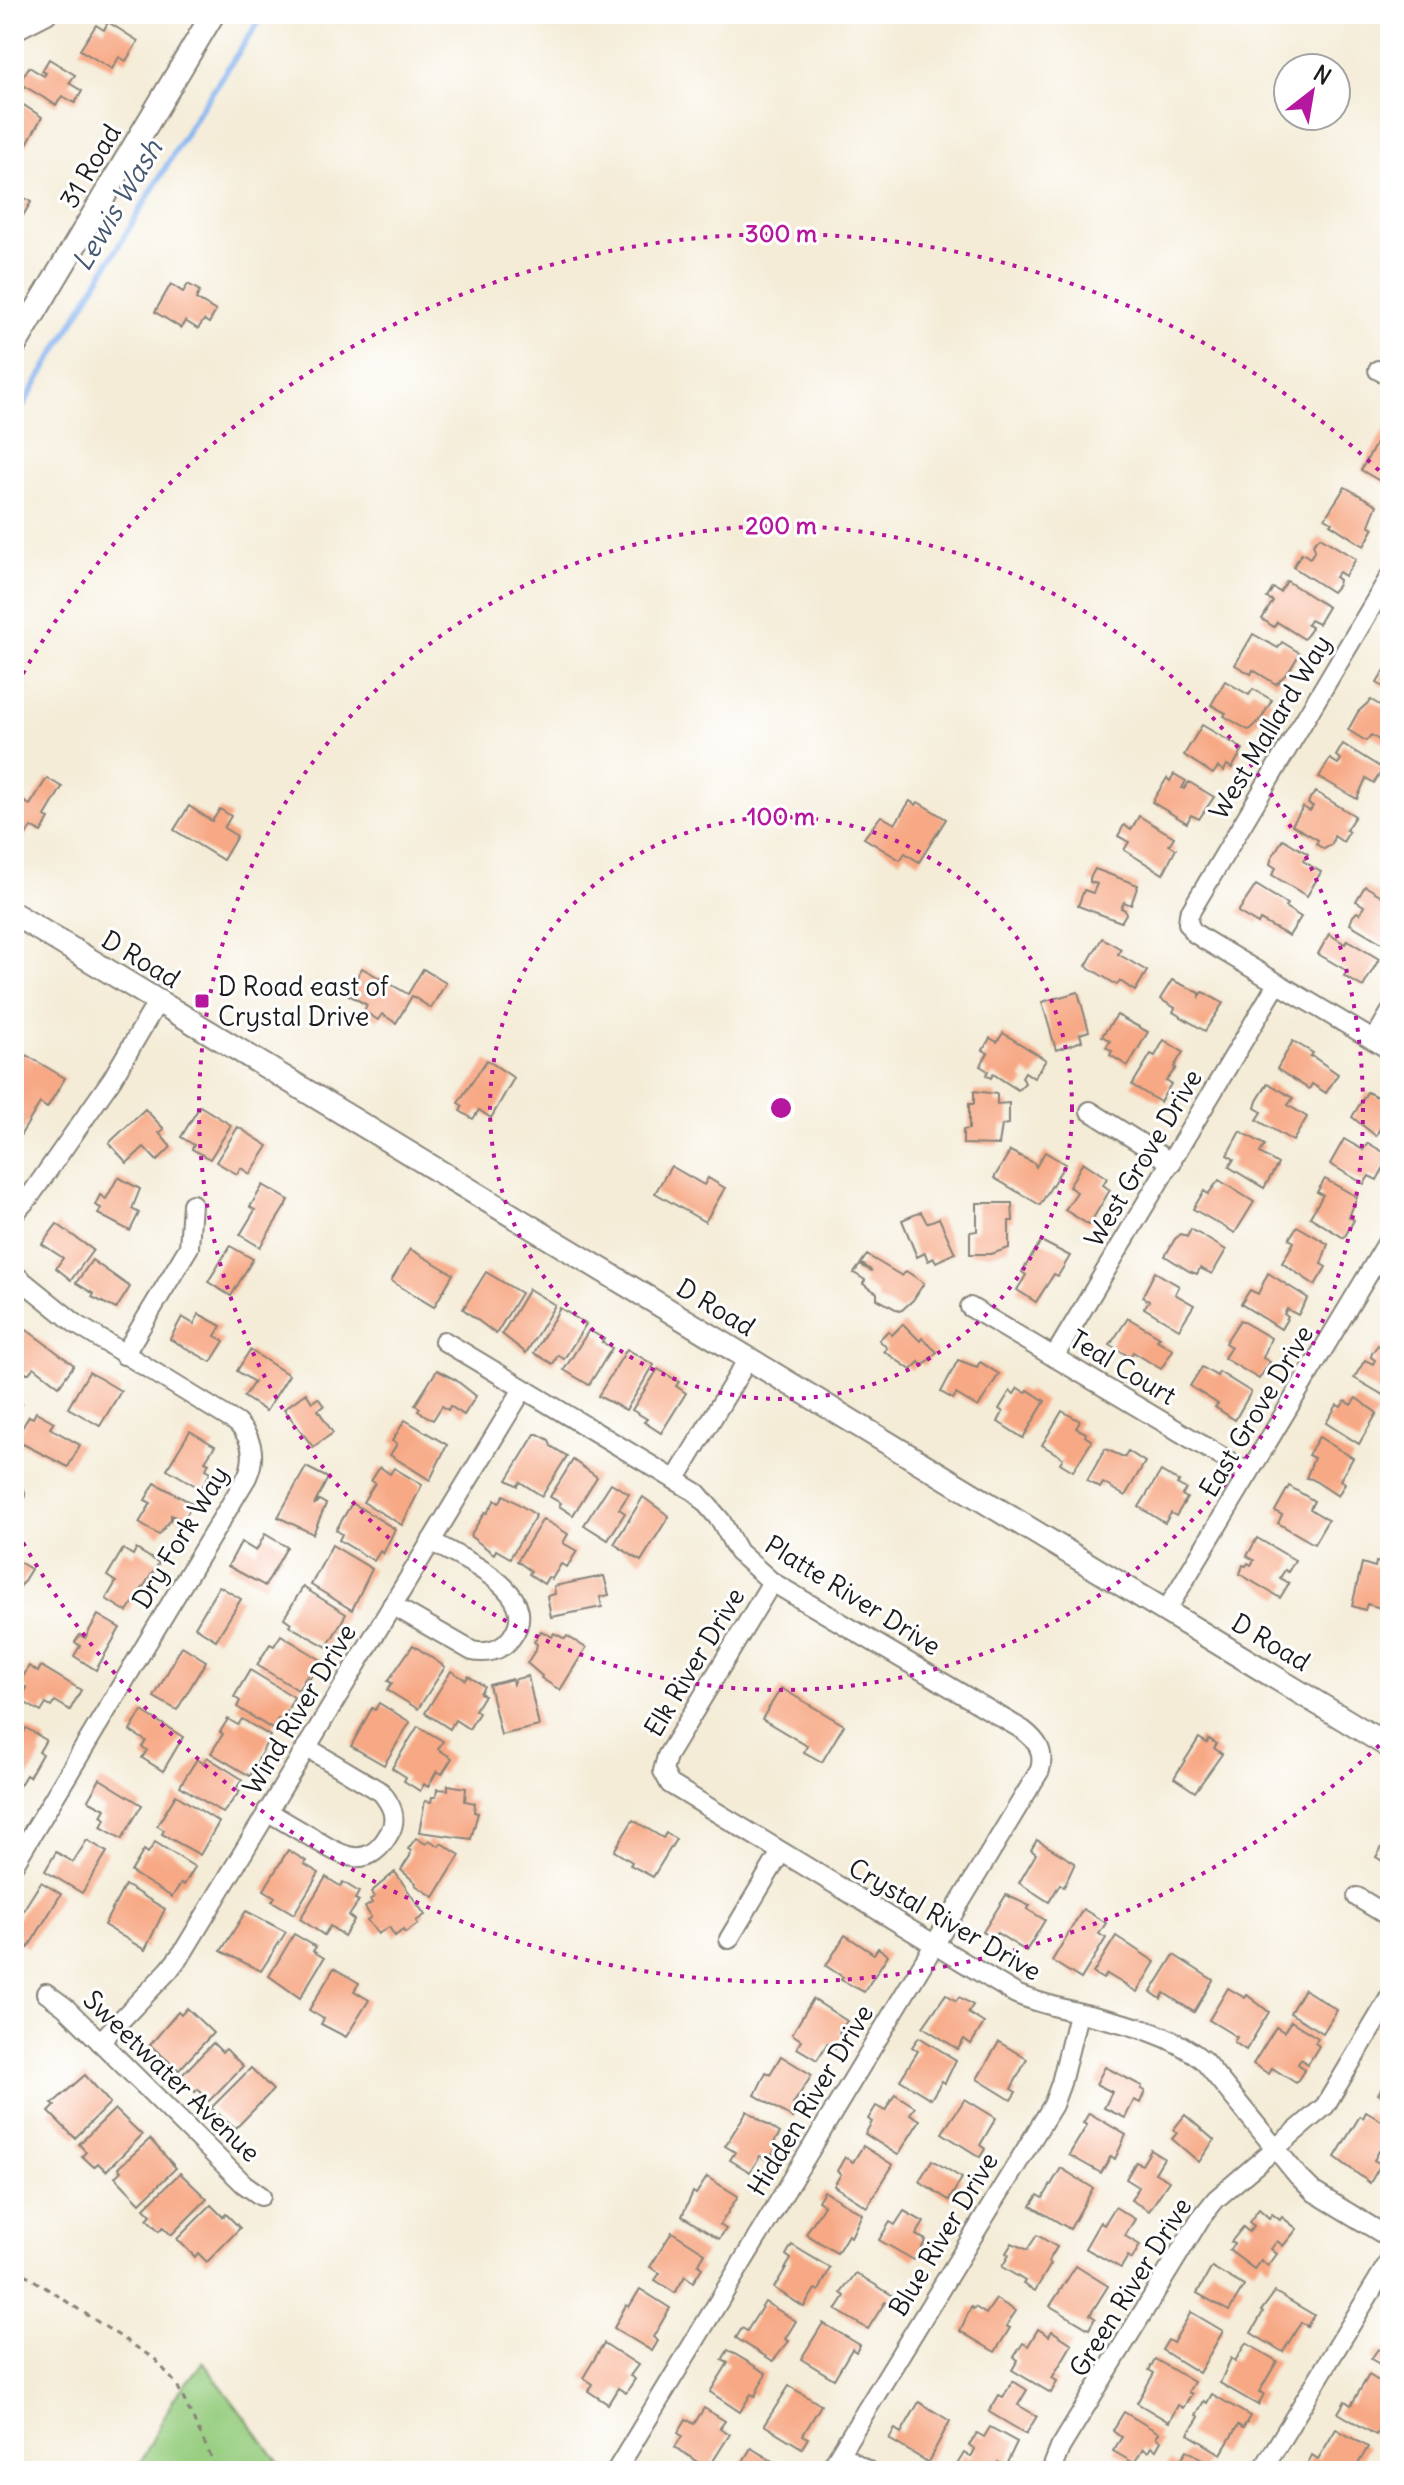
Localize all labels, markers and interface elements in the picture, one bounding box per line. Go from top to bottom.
north arrow [1272,52,1352,132]
text: N [1309,59,1336,91]
street label: 31 Road [52,118,128,214]
water label: Lewis Wash [64,132,171,277]
text: 300 m [745,218,817,248]
text: 200 m [745,510,817,540]
street label: West Mallard Way [1202,629,1338,825]
text: 100 m [747,801,815,831]
street label: D Road [96,923,186,995]
place label: D Road east of Crystal Drive [218,970,389,1033]
marker: D Road east of Crystal Drive [193,992,211,1010]
street label: West Grove Drive [1077,1063,1209,1253]
centre of rings [767,1094,795,1122]
street label: D Road [671,1271,761,1343]
street label: East Grove Drive [1192,1319,1320,1503]
street label: Teal Court [1064,1322,1183,1412]
street label: Dry Fork Way [125,1460,235,1614]
street label: Platte River Drive [759,1528,947,1662]
street label: Elk River Drive [637,1582,751,1742]
street label: D Road [1226,1606,1316,1678]
street label: Wind River Drive [235,1618,363,1800]
street label: Crystal River Drive [843,1850,1047,1988]
street label: Sweetwater Avenue [77,1983,267,2169]
street label: Hidden River Drive [740,1998,880,2202]
street label: Blue River Drive [881,2146,1005,2322]
street label: Green River Drive [1062,2191,1198,2383]

